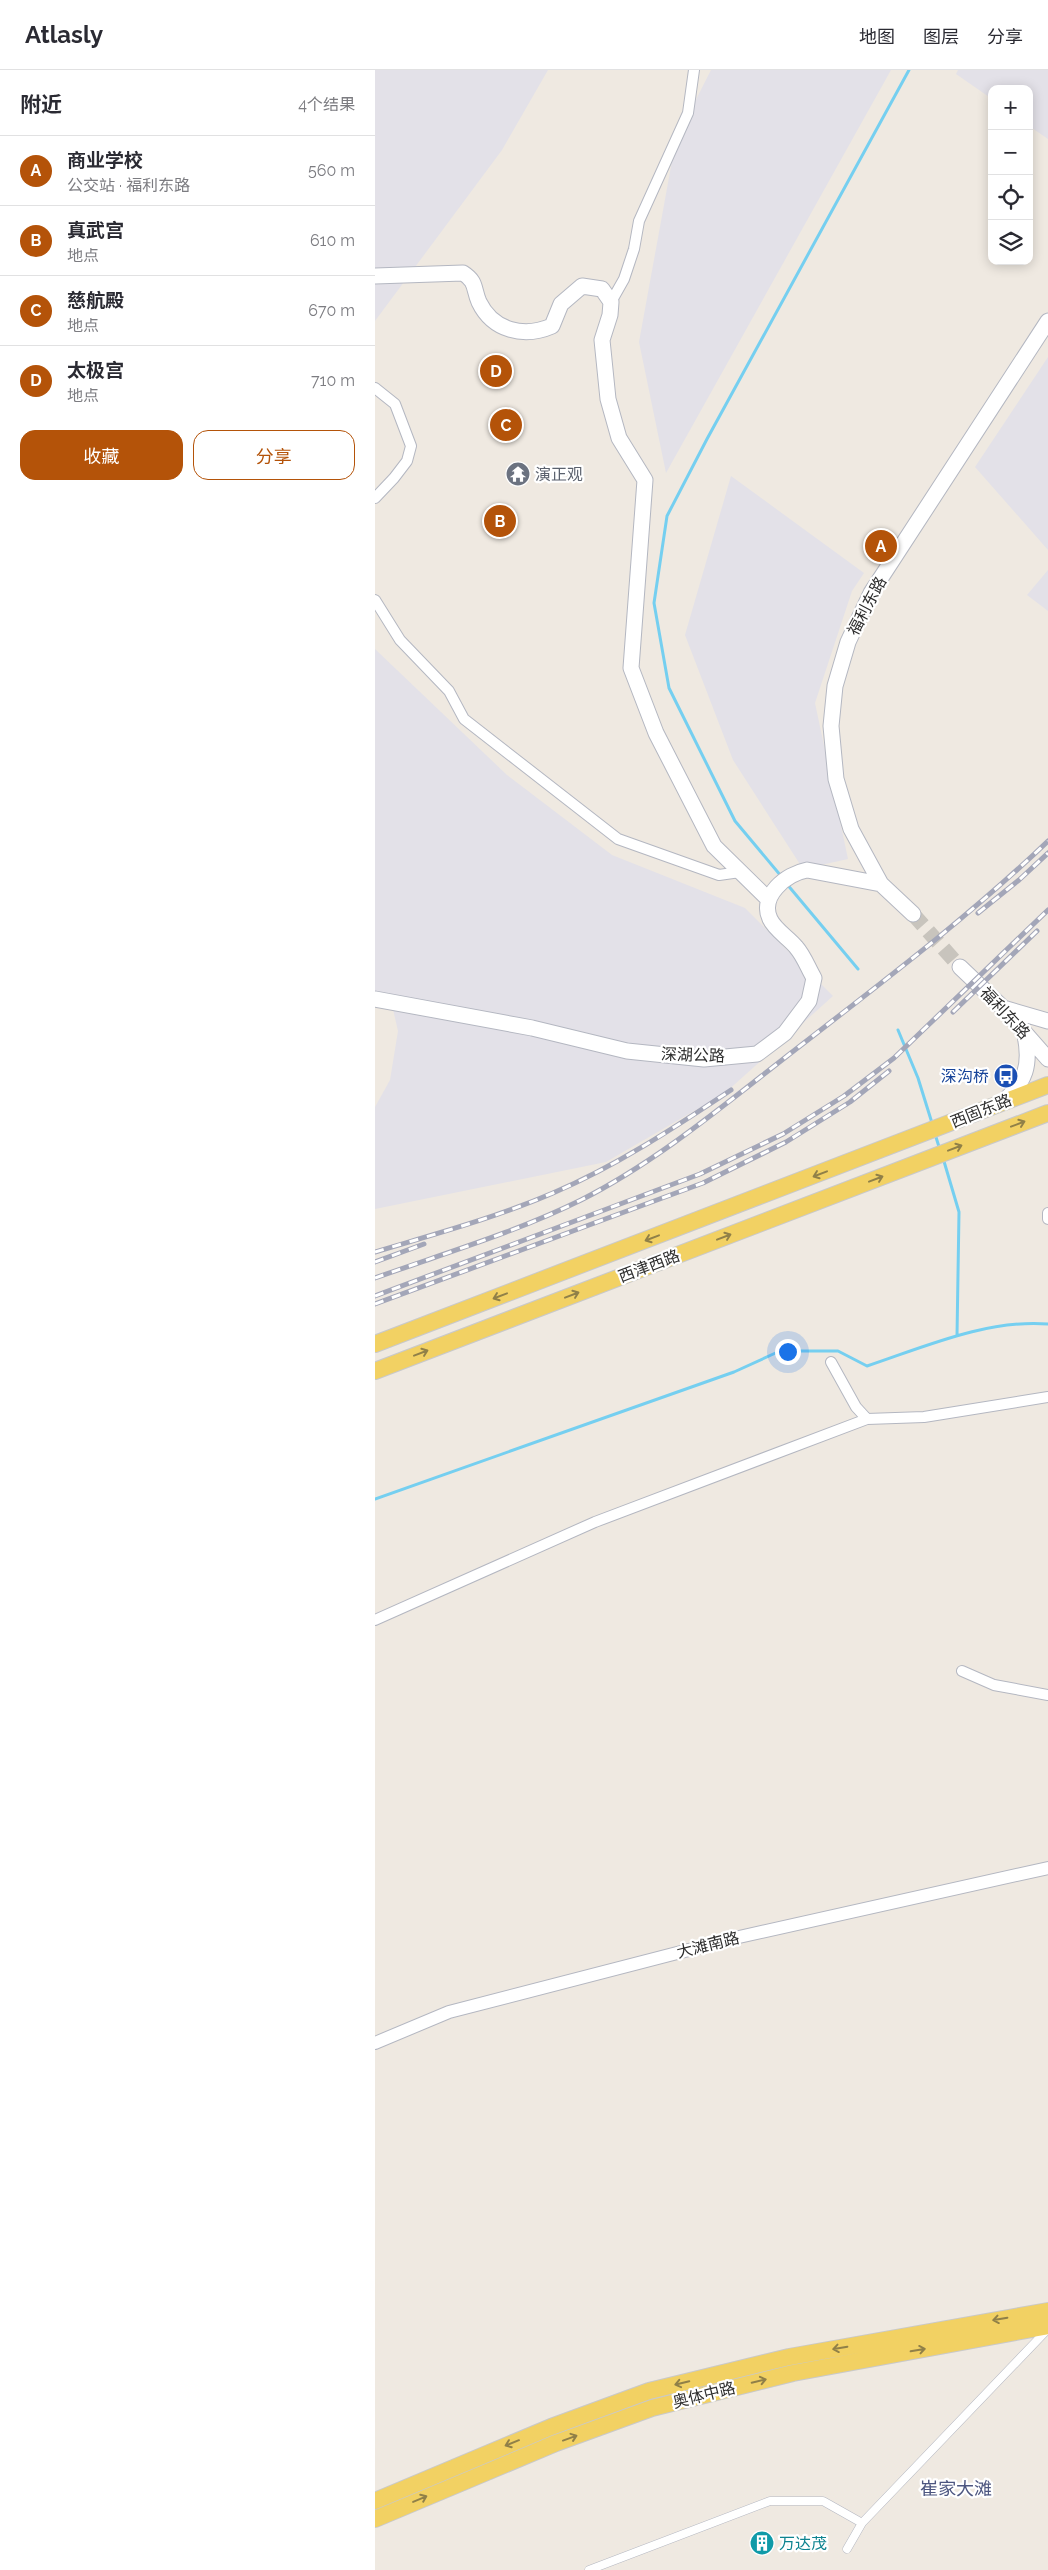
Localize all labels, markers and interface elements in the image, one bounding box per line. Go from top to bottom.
text: Atlasly [25,20,103,49]
text: 地图 [859,26,895,47]
text: 图层 [923,26,959,47]
text: 分享 [987,26,1023,47]
map controls [988,85,1033,265]
button: + [988,85,1033,130]
text: 附近 [20,92,62,117]
text: 4个结果 [298,95,355,114]
button: − [988,130,1033,175]
text: 商业学校 [67,149,143,171]
text: A [31,161,41,180]
text: 560 m [308,161,355,180]
button: locate [988,175,1033,220]
text: 公交站 · 福利东路 [67,176,190,195]
text: 真武宫 [67,219,124,241]
button: layers [988,220,1033,265]
text: B [31,231,41,250]
text: 610 m [310,231,355,250]
text: 地点 [67,246,99,265]
text: 慈航殿 [67,289,124,311]
text: C [31,301,41,320]
text: 670 m [308,301,355,320]
text: 地点 [67,316,99,335]
pin: D [480,352,512,390]
text: 太极宫 [67,359,124,381]
text: D [30,371,42,390]
text: 710 m [311,371,355,390]
text: 地点 [67,386,99,405]
pin: C [490,406,522,444]
button: 收藏 [20,430,183,480]
button: 分享 [193,430,355,480]
temple icon: 演正观 [505,461,531,487]
place label: 演正观 [535,465,583,484]
pin: B [484,502,516,540]
pin: A [865,527,897,565]
street label: 福利东路 [844,573,890,639]
street label: 福利东路 [976,983,1034,1043]
street label: 深湖公路 [661,1044,725,1066]
bus stop icon: 深沟桥 [993,1063,1019,1089]
place label: 深沟桥 [941,1067,989,1086]
street label: 西固东路 [948,1090,1014,1132]
one-way arrow [1010,1119,1025,1128]
one-way arrow [947,1143,962,1152]
one-way arrow [813,1169,828,1179]
one-way arrow [868,1174,883,1183]
one-way arrow [716,1232,731,1241]
one-way arrow [645,1234,660,1243]
street label: 西津西路 [616,1246,682,1286]
one-way arrow [564,1290,579,1299]
one-way arrow [493,1292,508,1302]
your location [775,1339,801,1365]
one-way arrow [412,1348,428,1357]
street label: 大滩南路 [675,1928,741,1962]
one-way arrow [992,2315,1008,2325]
one-way arrow [832,2343,848,2353]
one-way arrow [910,2344,926,2354]
one-way arrow [751,2376,767,2385]
street label: 奥体中路 [671,2378,737,2412]
one-way arrow [674,2379,690,2388]
one-way arrow [562,2433,577,2442]
one-way arrow [505,2439,520,2449]
district label: 崔家大滩 [920,2478,992,2499]
one-way arrow [412,2494,427,2504]
building icon: 万达茂 [749,2530,775,2556]
place label: 万达茂 [779,2534,827,2553]

